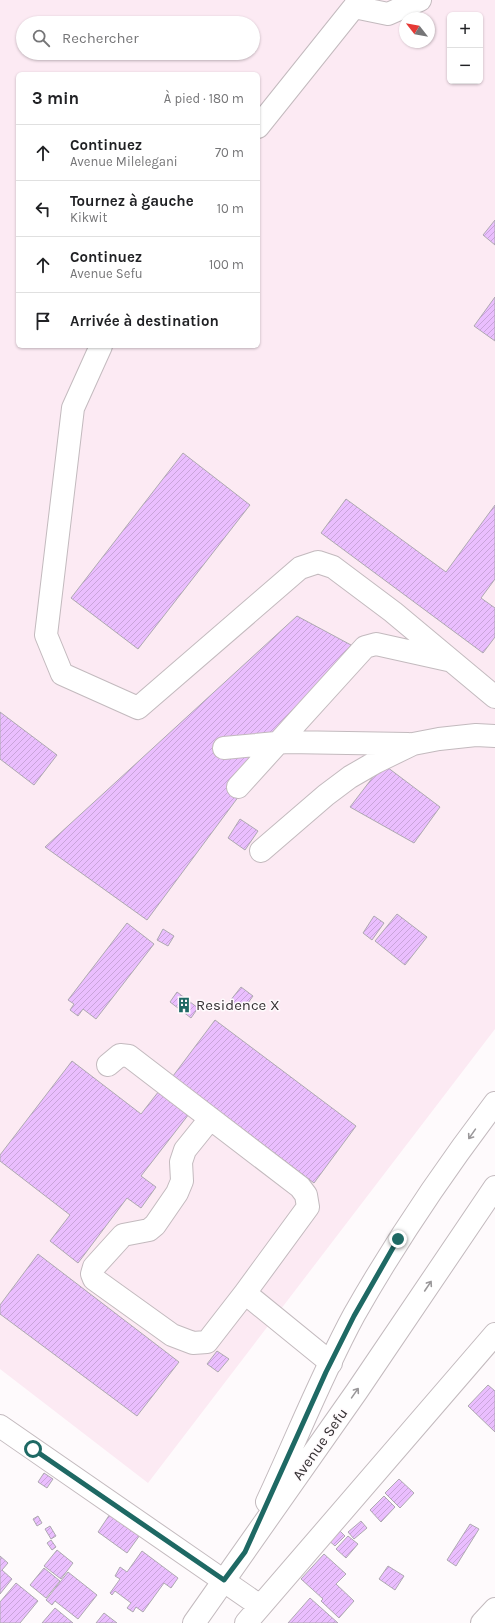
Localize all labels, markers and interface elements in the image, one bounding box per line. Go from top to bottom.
north arrow [399,12,435,48]
map controls [447,12,483,84]
button: + [447,12,483,48]
search box [16,16,260,60]
icon: search [30,27,52,49]
text: Rechercher [62,29,139,47]
button: − [447,48,483,84]
text: 3 min [32,88,79,108]
text: À pied · 180 m [164,91,244,106]
text: Continuez [70,136,142,154]
icon: ahead [32,142,54,164]
text: 70 m [215,145,244,160]
text: Avenue Milelegani [70,154,178,169]
text: Tournez à gauche [70,192,194,210]
icon: left [32,198,54,220]
text: 10 m [217,201,244,216]
text: Kikwit [70,210,107,225]
text: Continuez [70,248,142,266]
icon: ahead [32,254,54,276]
text: 100 m [209,257,244,272]
text: Avenue Sefu [70,266,143,281]
icon: arrive [32,310,54,332]
text: Arrivée à destination [70,312,219,330]
building icon: Residence X [175,996,193,1014]
place label: Residence X [196,996,280,1014]
one-way arrow [468,1128,476,1139]
route end [389,1230,407,1248]
one-way arrow [424,1281,432,1292]
one-way arrow [351,1388,359,1399]
street label: Avenue Sefu [289,1404,351,1484]
route start [24,1440,42,1458]

